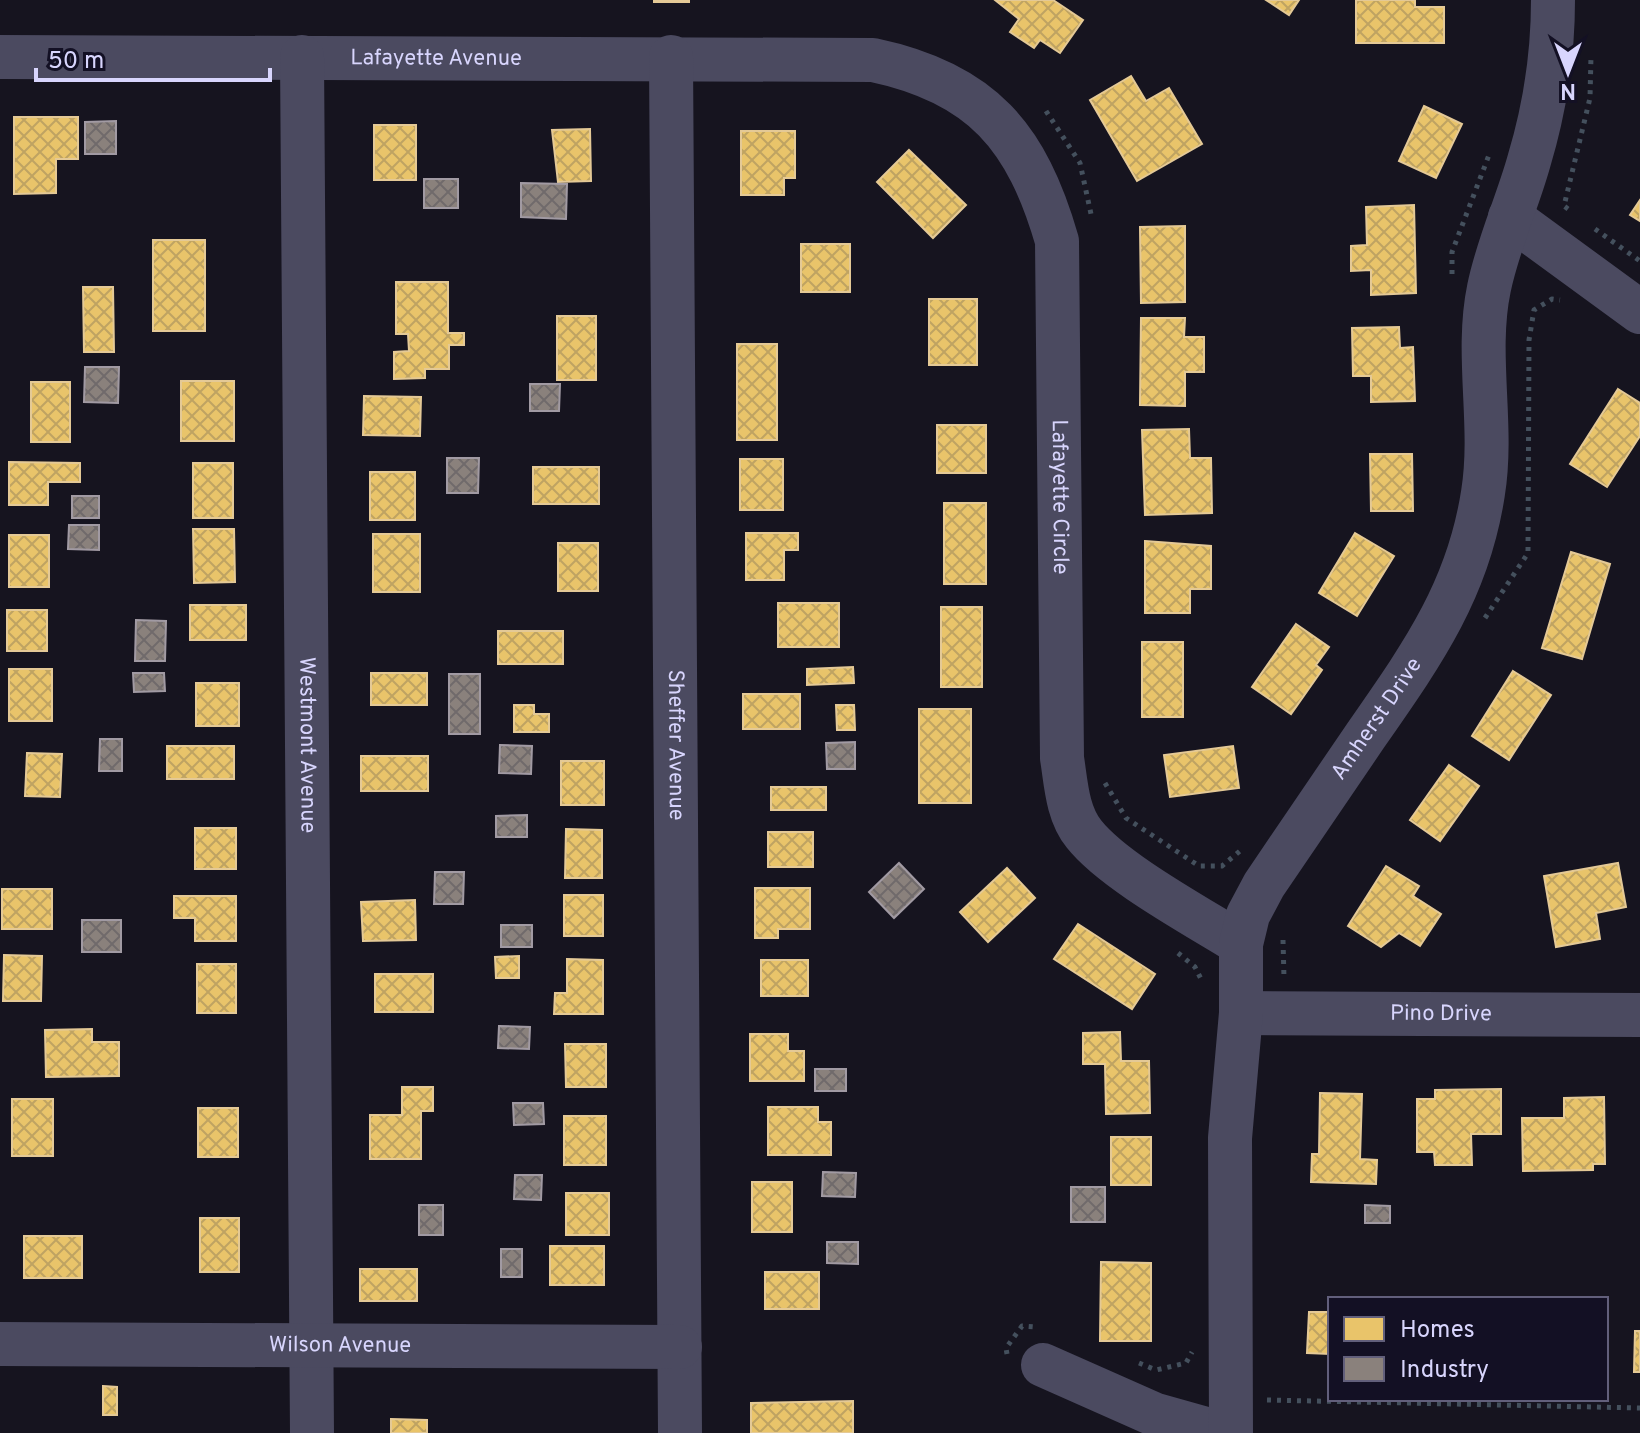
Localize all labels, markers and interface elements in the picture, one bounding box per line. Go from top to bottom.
scale bar [36,32,270,82]
north arrow [1528,32,1608,112]
street label: Lafayette Avenue [350,45,522,72]
text: 50 m [48,47,104,77]
text: N [1560,76,1576,103]
street label: Lafayette Circle [1045,419,1074,575]
street label: Amherst Drive [1326,653,1428,786]
street label: Westmont Avenue [293,657,321,833]
street label: Sheffer Avenue [662,669,689,821]
street label: Pino Drive [1390,1000,1492,1028]
legend [1328,1297,1608,1401]
text: Homes [1400,1316,1475,1346]
street label: Wilson Avenue [269,1332,411,1359]
text: Industry [1400,1356,1489,1386]

